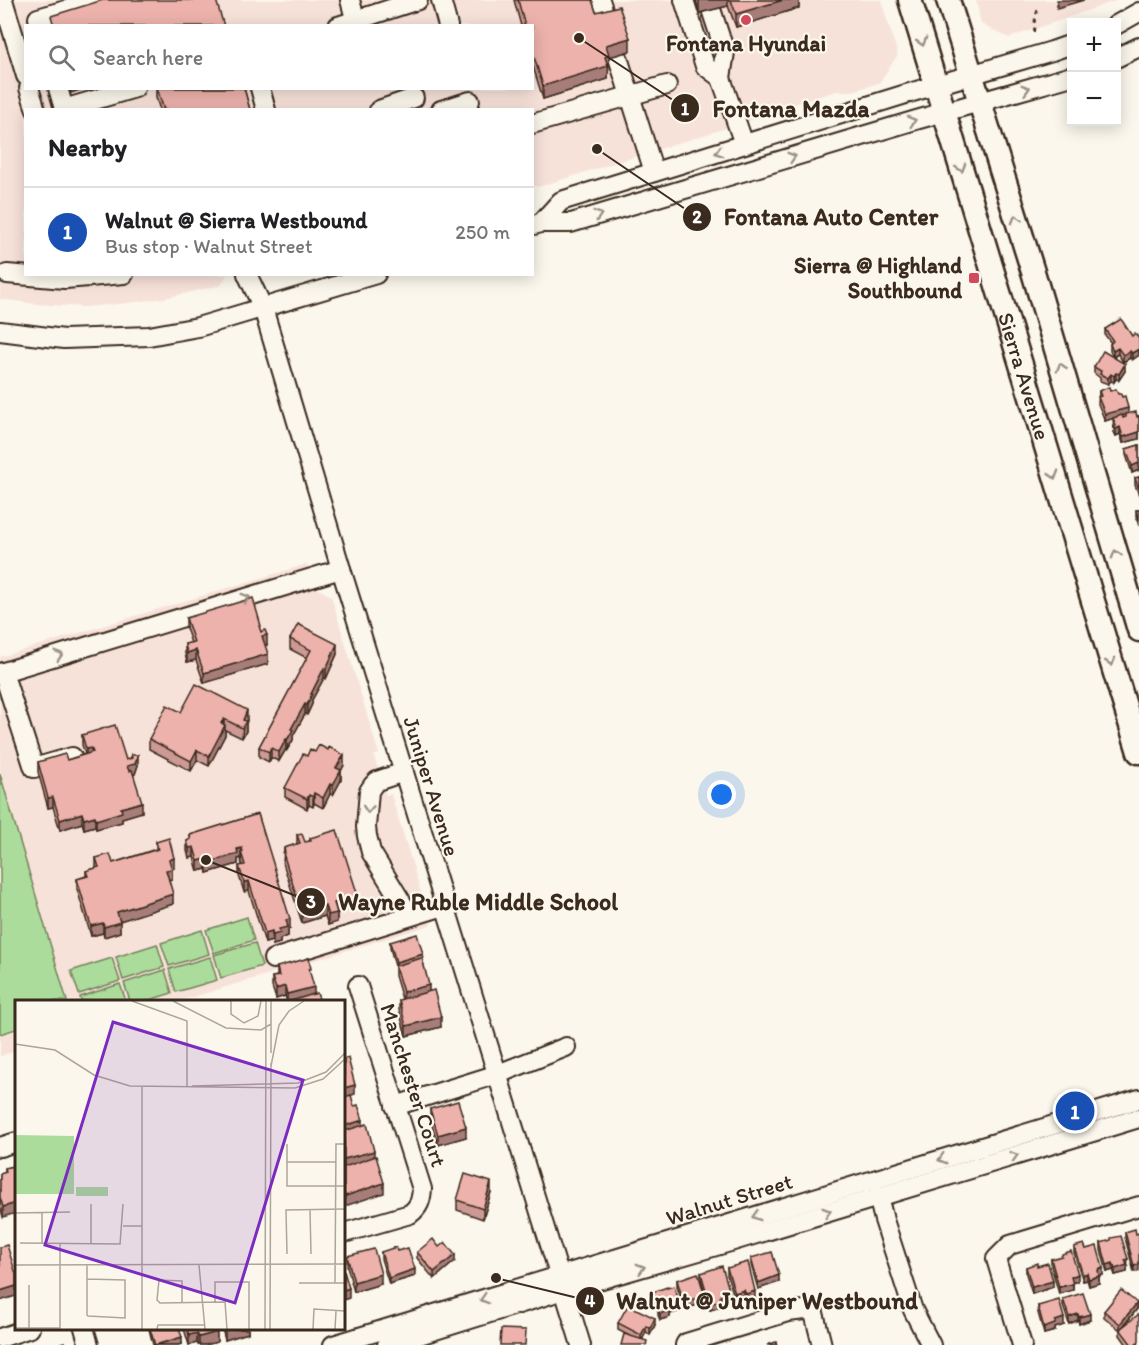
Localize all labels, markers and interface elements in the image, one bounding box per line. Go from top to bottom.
marker: Fontana Hyundai [739,13,753,27]
map controls [1067,18,1121,126]
button: + [1067,18,1121,72]
search box [24,24,534,90]
place label: Fontana Hyundai [666,30,826,57]
one-way arrow [915,36,927,47]
icon: search [45,41,78,74]
text: Search here [93,44,203,71]
button: − [1067,72,1121,126]
one-way arrow [1020,84,1031,96]
callout: Fontana Mazda [670,87,881,129]
text: Fontana Mazda [713,94,870,123]
text: 1 [681,98,690,120]
one-way arrow [906,116,917,128]
text: Nearby [48,131,127,163]
one-way arrow [714,145,725,157]
one-way arrow [786,152,797,164]
one-way arrow [954,162,966,173]
callout: Fontana Auto Center [682,196,951,238]
text: Fontana Auto Center [724,202,939,231]
text: 2 [692,206,702,228]
text: Walnut @ Sierra Westbound [105,207,367,234]
one-way arrow [592,210,603,222]
one-way arrow [1011,214,1024,225]
text: 1 [63,220,72,244]
text: 250 m [455,220,510,244]
text: Bus stop · Walnut Street [105,234,312,258]
place label: Sierra @ Highland Southbound [794,252,962,304]
marker: Sierra @ Highland Southbound [967,271,981,285]
street label: Sierra Avenue [992,309,1056,443]
one-way arrow [1056,362,1068,373]
one-way arrow [1047,469,1059,480]
one-way arrow [1111,549,1123,560]
one-way arrow [240,593,251,605]
one-way arrow [53,650,64,662]
one-way arrow [1104,656,1116,667]
street label: Juniper Avenue [397,713,466,859]
your location [707,780,736,809]
one-way arrow [361,804,374,813]
callout: Wayne Ruble Middle School [296,881,630,923]
text: Wayne Ruble Middle School [338,887,618,917]
text: 3 [306,891,316,913]
inset map [15,1000,345,1330]
street label: Manchester Court [374,1000,453,1170]
pin: 1 [1056,1088,1094,1134]
one-way arrow [1008,1150,1019,1163]
one-way arrow [937,1152,948,1164]
street label: Walnut Street [663,1167,796,1232]
one-way arrow [821,1207,832,1219]
one-way arrow [751,1209,762,1221]
one-way arrow [635,1263,646,1275]
callout: Walnut @ Juniper Westbound [575,1280,930,1322]
text: Walnut @ Juniper Westbound [616,1286,918,1316]
text: 4 [585,1290,596,1312]
one-way arrow [479,1292,490,1304]

